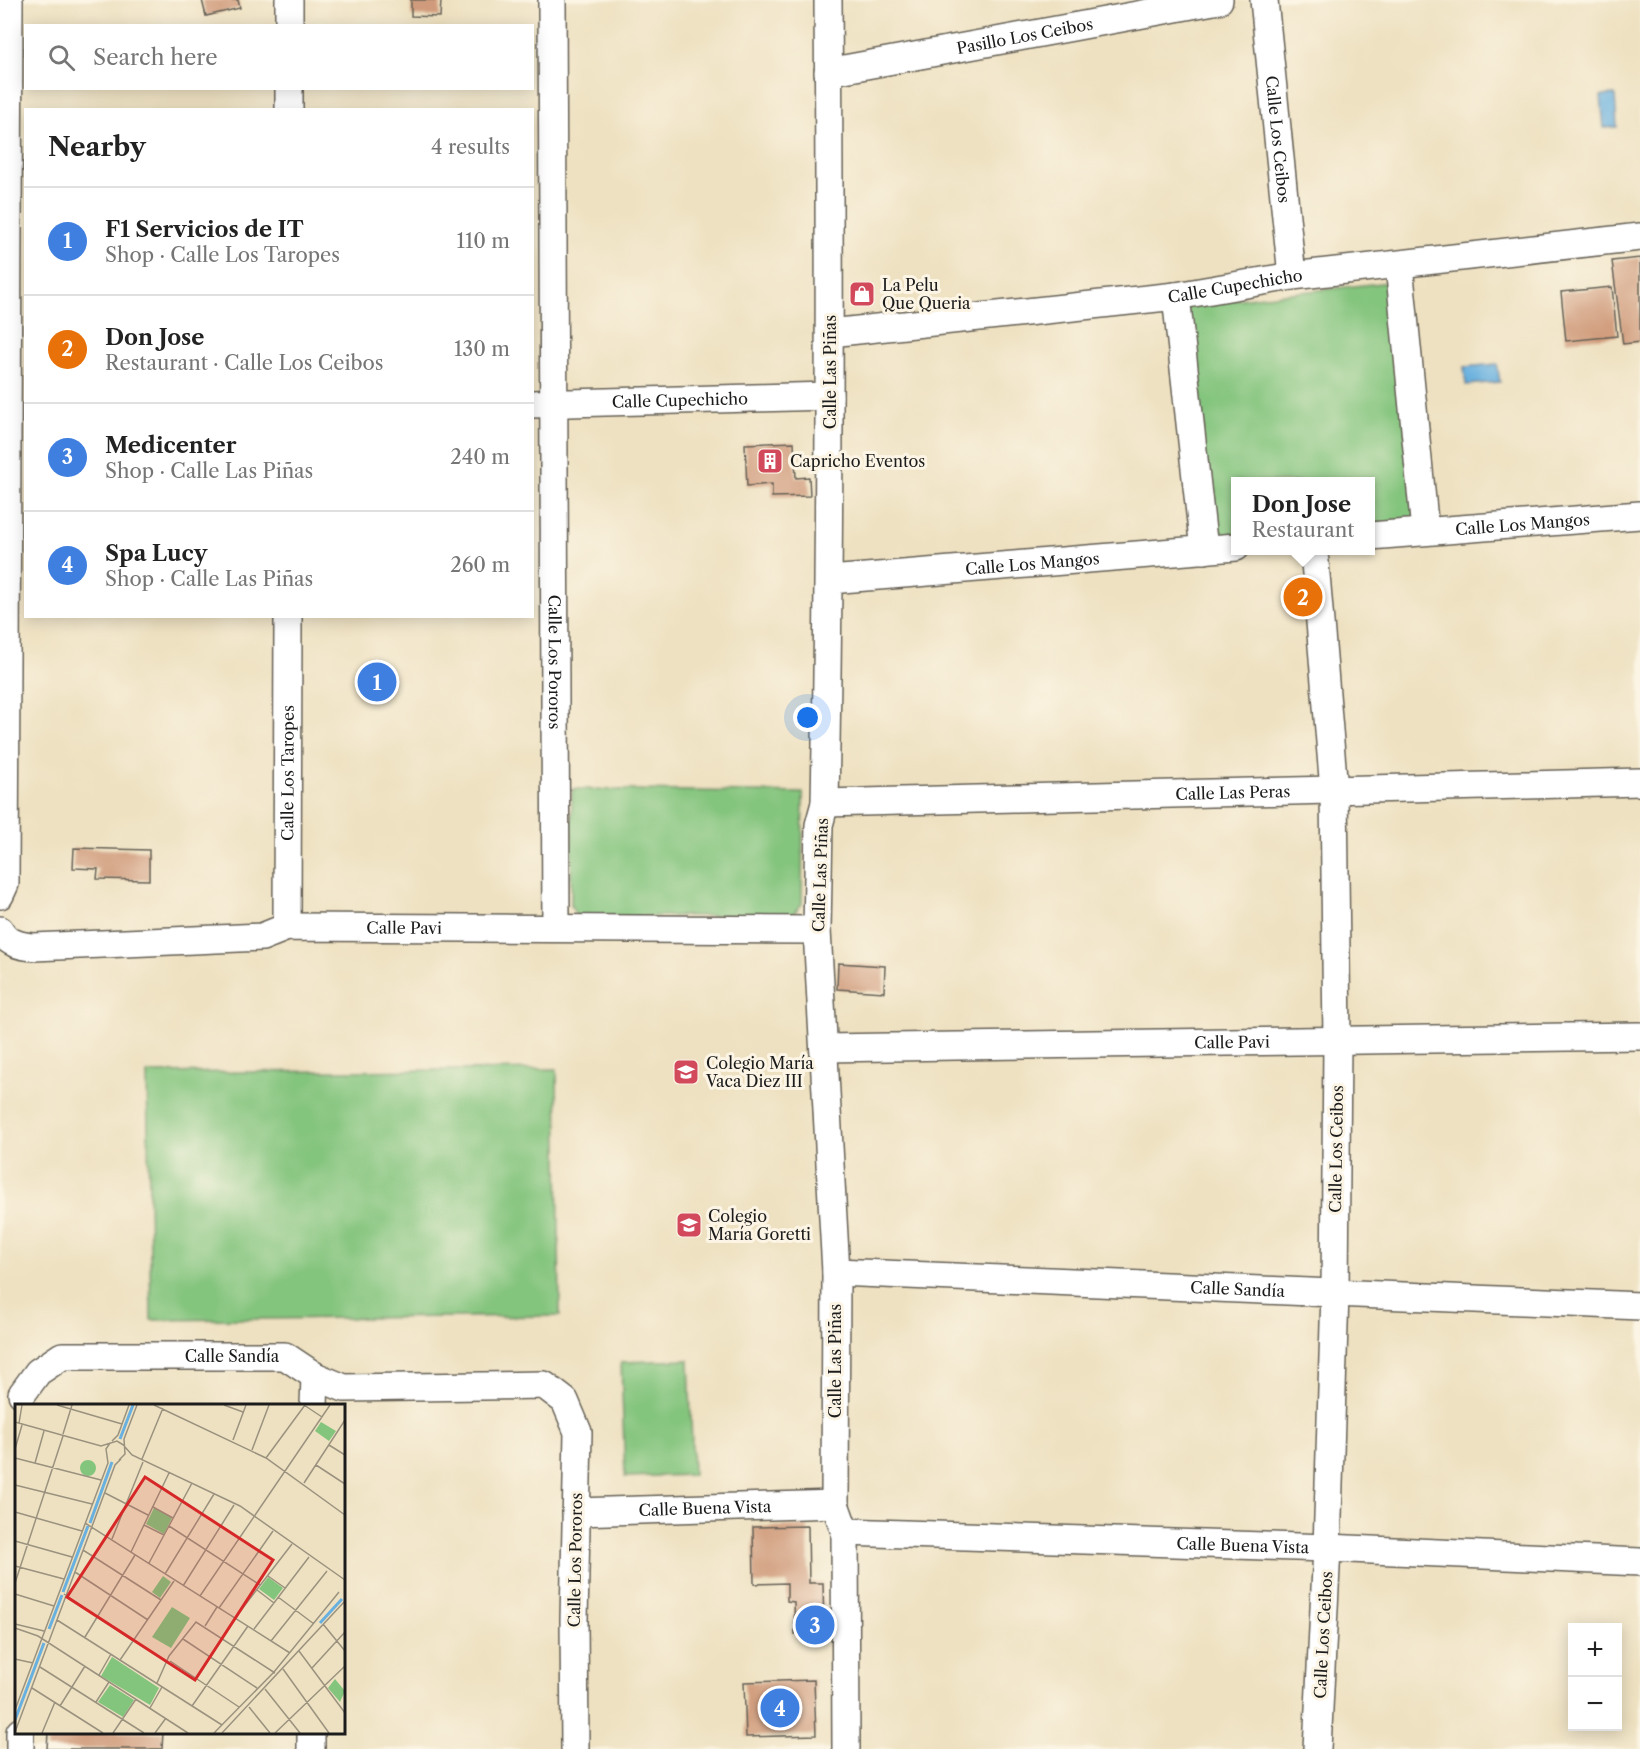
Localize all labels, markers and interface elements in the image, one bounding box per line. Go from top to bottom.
street label: Pasillo Los Ceibos [955,13,1095,58]
search box [24,24,534,90]
icon: search [45,41,78,74]
text: Search here [93,44,218,71]
street label: Calle Los Ceibos [1262,75,1295,204]
text: Nearby [48,131,146,163]
text: 4 results [431,135,510,159]
text: F1 Servicios de IT [105,216,304,243]
text: 1 [63,229,72,253]
text: 110 m [457,229,510,253]
text: Shop · Calle Los Taropes [105,243,340,267]
street label: Calle Cupechicho [1167,265,1304,307]
place label: La Pelu Que Queria [882,275,971,313]
shop icon: La Pelu Que Queria [847,279,877,309]
street label: Calle Las Piñas [820,315,840,429]
text: Don Jose [105,324,204,351]
text: 2 [62,337,73,361]
text: 130 m [454,337,510,361]
text: Restaurant · Calle Los Ceibos [105,351,384,375]
street label: Calle Cupechicho [612,388,748,412]
text: Medicenter [105,432,237,459]
text: 3 [62,445,73,469]
text: 240 m [450,445,510,469]
building icon: Capricho Eventos [755,446,785,476]
place label: Capricho Eventos [790,451,925,471]
text: Shop · Calle Las Piñas [105,459,313,483]
popup [1231,477,1375,555]
text: Don Jose [1252,491,1351,518]
street label: Calle Los Mangos [1455,509,1591,539]
text: Restaurant [1252,518,1354,542]
text: Spa Lucy [105,540,207,567]
street label: Calle Los Mangos [964,548,1100,579]
text: 4 [62,553,73,577]
text: 260 m [450,553,510,577]
text: Shop · Calle Las Piñas [105,567,313,591]
pin: 2 [1284,574,1322,620]
street label: Calle Los Pororos [545,595,565,729]
pin: 1 [358,660,397,704]
your location [793,703,822,732]
street label: Calle Los Taropes [277,705,298,841]
street label: Calle Las Peras [1175,781,1291,804]
street label: Calle Las Piñas [808,817,832,932]
street label: Calle Pavi [366,917,442,938]
street label: Calle Pavi [1194,1031,1270,1053]
place label: Colegio María Vaca Diez III [705,1053,814,1091]
school or university icon: Colegio María Vaca Diez III [671,1057,701,1087]
street label: Calle Los Ceibos [1325,1085,1347,1213]
place label: Colegio María Goretti [708,1206,811,1244]
school or university icon: Colegio María Goretti [674,1210,704,1240]
street label: Calle Sandía [1190,1277,1286,1301]
street label: Calle Las Piñas [825,1304,845,1418]
street label: Calle Sandía [185,1346,280,1366]
inset map [15,1404,345,1734]
street label: Calle Los Pororos [564,1492,586,1627]
street label: Calle Buena Vista [638,1496,772,1520]
street label: Calle Buena Vista [1176,1533,1310,1557]
street label: Calle Los Ceibos [1310,1571,1336,1699]
pin: 3 [796,1602,834,1648]
map controls [1568,1623,1622,1731]
button: + [1568,1623,1622,1677]
button: − [1568,1677,1622,1731]
pin: 4 [760,1686,800,1730]

